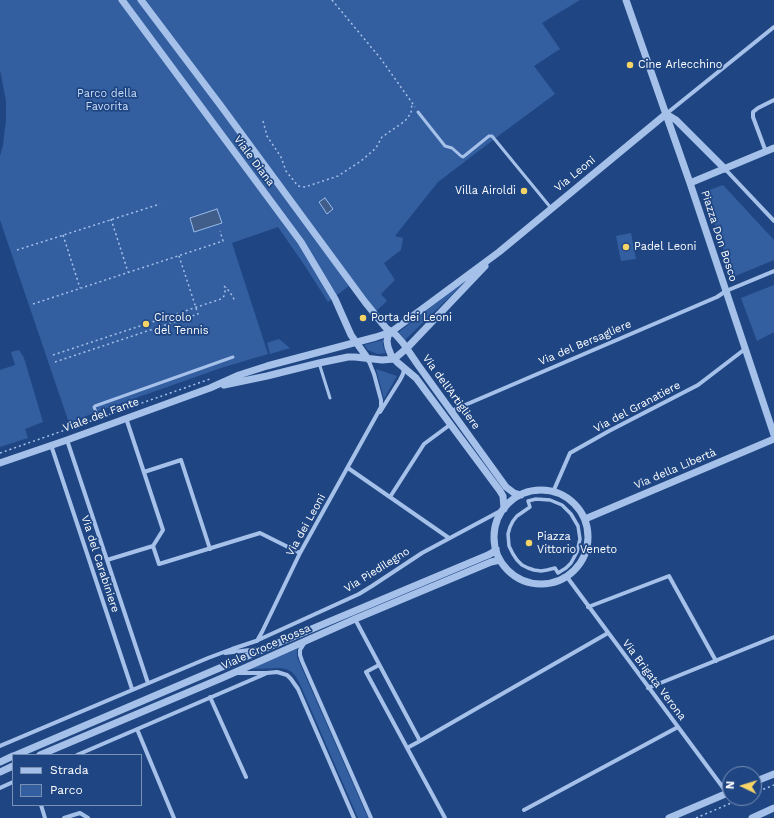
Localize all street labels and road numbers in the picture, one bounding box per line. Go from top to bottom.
street label: Viale Diana [231,133,277,189]
street label: Via Leoni [552,153,598,195]
street label: Piazza Don Bosco [698,189,740,283]
street label: Via del Bersagliere [537,318,633,368]
street label: Via dell'Artigliere [419,352,483,432]
street label: Via del Granatiere [591,379,683,435]
street label: Viale del Fante [61,395,141,435]
street label: Via della Libertà [632,446,718,492]
street label: Via dei Leoni [283,492,329,558]
street label: Via del Carabiniere [78,514,122,614]
street label: Via Piedilegno [342,545,412,595]
street label: Viale Croce Rossa [219,621,313,673]
street label: Via Brigata Verona [619,637,689,723]

